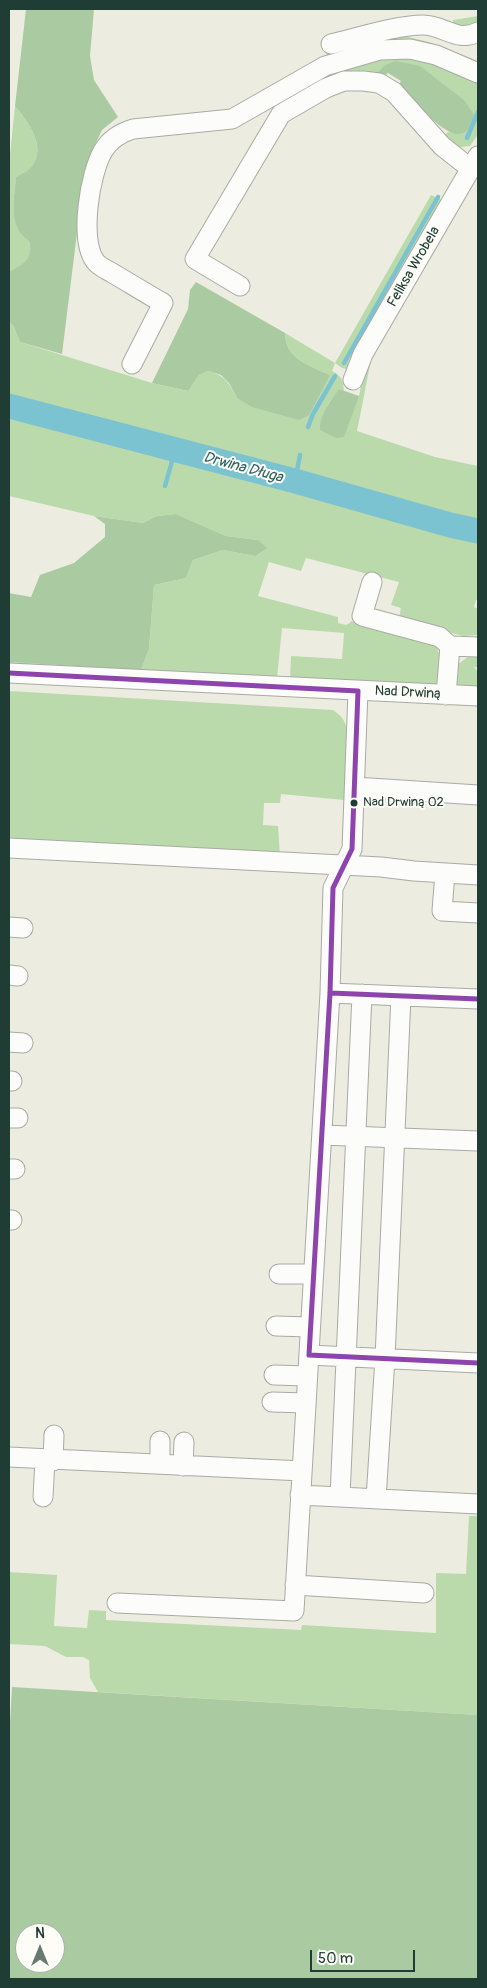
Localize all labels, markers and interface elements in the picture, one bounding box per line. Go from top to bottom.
street label: Feliksa Wrobela [384,224,444,310]
water label: Drwina Długa [201,449,285,487]
street label: Nad Drwiną [374,683,442,703]
place label: Nad Drwiną 02 [363,795,444,811]
marker: Nad Drwiną 02 [349,798,359,808]
north arrow [15,1923,65,1973]
text: N [35,1925,45,1942]
scale bar [312,1940,417,1972]
text: 50 m [318,1949,353,1968]

